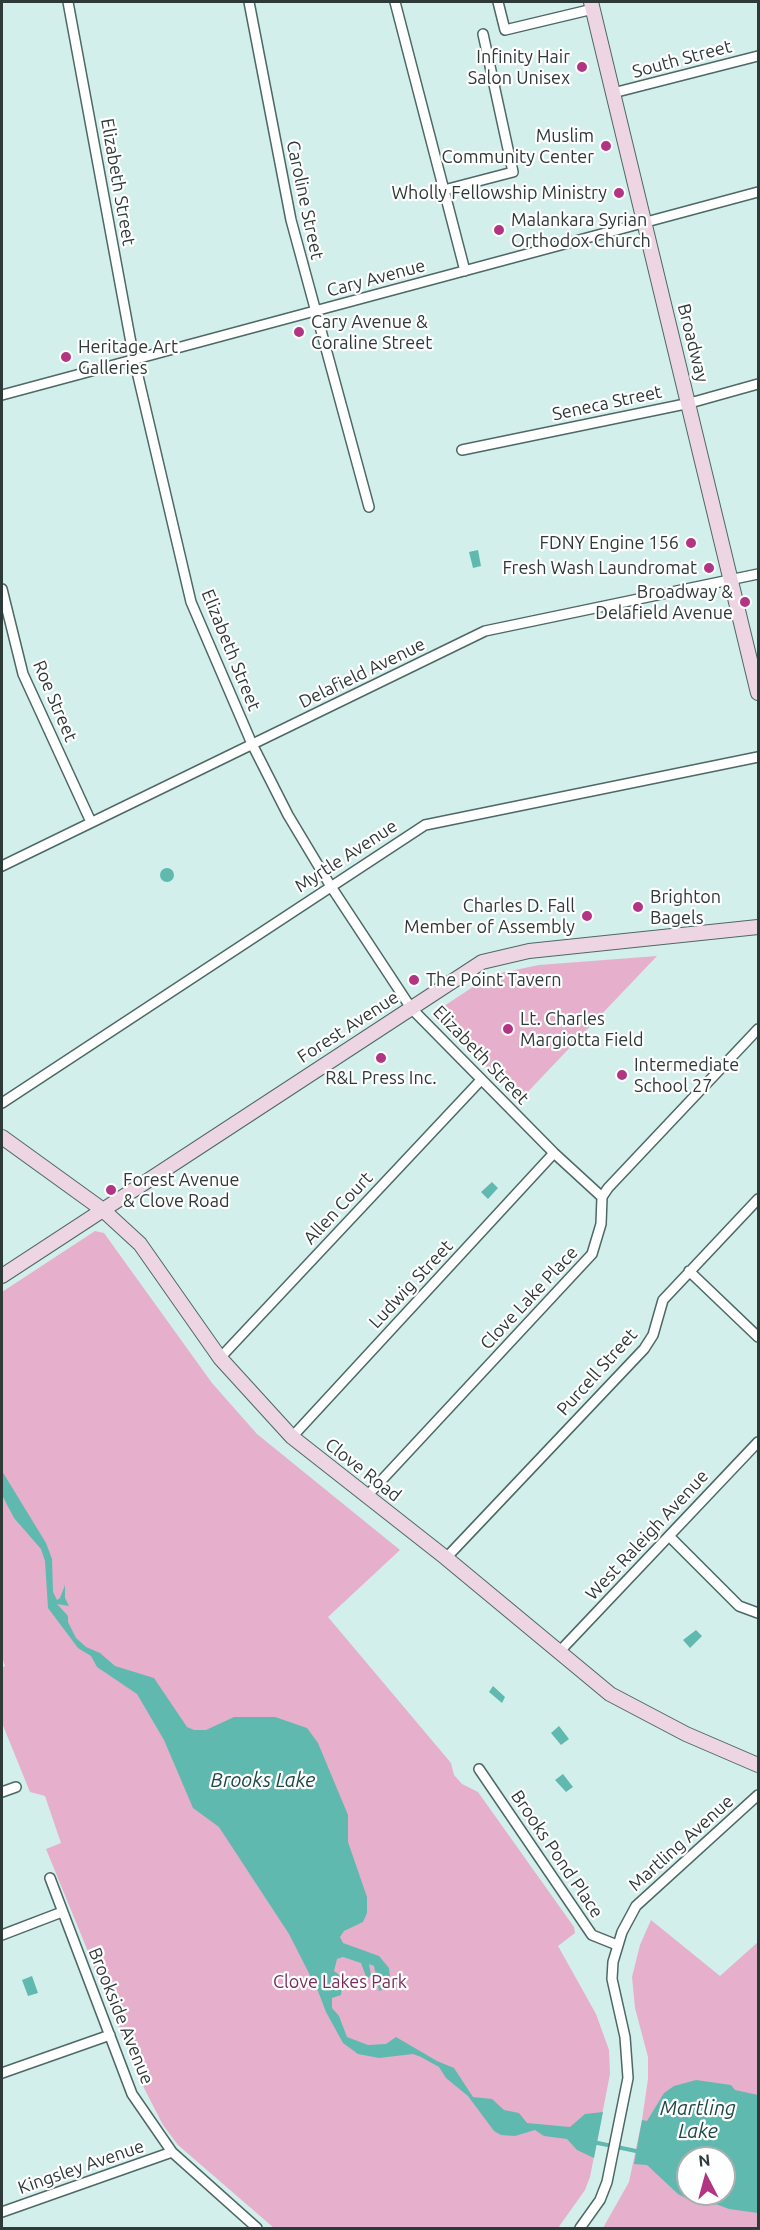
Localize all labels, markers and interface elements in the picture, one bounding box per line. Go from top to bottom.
street label: South Street [630,35,734,83]
place label: Infinity Hair Salon Unisex [468,46,570,88]
marker: Infinity Hair Salon Unisex [575,60,589,74]
street label: Elizabeth Street [96,117,140,247]
place label: Muslim Community Center [442,125,594,168]
street label: Caroline Street [282,138,328,262]
marker: Muslim Community Center [599,139,613,153]
place label: Wholly Fellowship Ministry [391,182,607,204]
marker: Wholly Fellowship Ministry [612,186,626,200]
place label: Malankara Syrian Orthodox Church [511,209,651,252]
marker: Malankara Syrian Orthodox Church [492,223,506,237]
street label: Cary Avenue [324,255,428,301]
street label: Broadway [673,301,713,385]
place label: Cary Avenue & Coraline Street [311,311,432,354]
marker: Cary Avenue & Coraline Street [292,325,306,339]
place label: Heritage Art Galleries [78,336,178,378]
marker: Heritage Art Galleries [59,350,73,364]
street label: Seneca Street [550,381,664,425]
place label: FDNY Engine 156 [540,532,679,554]
marker: FDNY Engine 156 [684,536,698,550]
place label: Fresh Wash Laundromat [502,557,697,579]
marker: Fresh Wash Laundromat [702,561,716,575]
place label: Broadway & Delafield Avenue [595,581,733,624]
street label: Elizabeth Street [197,586,265,714]
marker: Broadway & Delafield Avenue [738,595,752,609]
street label: Delafield Avenue [295,633,429,713]
street label: Roe Street [28,657,82,745]
street label: Myrtle Avenue [291,815,401,897]
place label: Brighton Bagels [650,886,721,928]
place label: Charles D. Fall Member of Assembly [404,895,575,938]
marker: Brighton Bagels [631,900,645,914]
marker: Charles D. Fall Member of Assembly [580,909,594,923]
place label: The Point Tavern [426,969,562,991]
marker: The Point Tavern [407,973,421,987]
street label: Forest Avenue [293,986,403,1068]
street label: Elizabeth Street [428,1001,534,1109]
place label: Lt. Charles Margiotta Field [520,1008,643,1050]
marker: Lt. Charles Margiotta Field [501,1022,515,1036]
marker: R&L Press Inc. [374,1051,388,1065]
place label: Intermediate School 27 [634,1054,739,1096]
place label: R&L Press Inc. [325,1067,437,1089]
marker: Intermediate School 27 [615,1068,629,1082]
street label: Allen Court [299,1167,377,1249]
place label: Forest Avenue & Clove Road [123,1169,239,1212]
marker: Forest Avenue & Clove Road [104,1183,118,1197]
street label: Ludwig Street [365,1235,457,1333]
street label: Clove Lake Place [476,1242,582,1354]
street label: Purcell Street [552,1324,642,1420]
street label: Clove Road [321,1434,405,1506]
street label: West Raleigh Avenue [581,1465,713,1605]
water label: Brooks Lake [211,1768,315,1792]
street label: Brooks Pond Place [506,1786,608,1922]
street label: Martling Avenue [624,1790,738,1896]
street label: Brookside Avenue [84,1944,158,2088]
park label: Clove Lakes Park [273,1971,407,1993]
water label: Martling Lake [660,2096,736,2143]
street label: Kingsley Avenue [15,2135,147,2199]
north arrow [676,2146,736,2206]
text: N [697,2151,711,2170]

